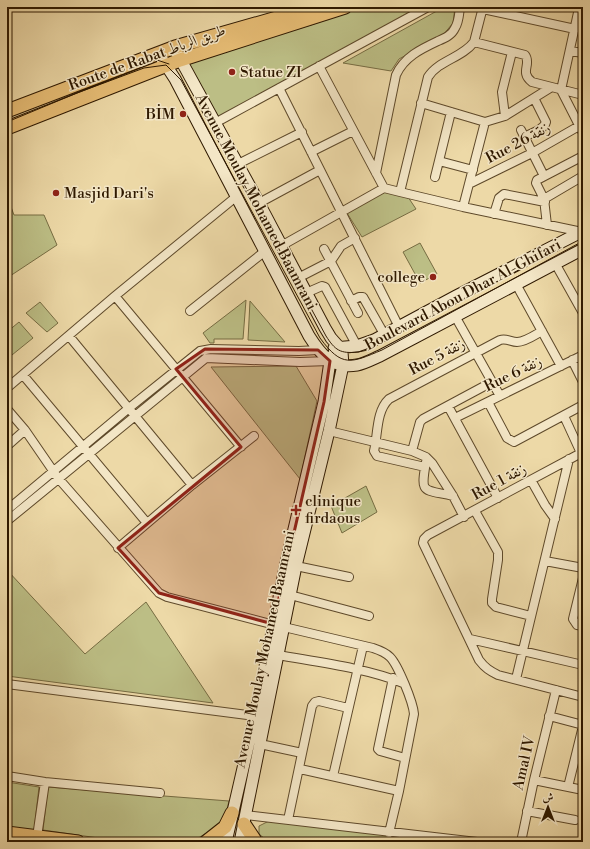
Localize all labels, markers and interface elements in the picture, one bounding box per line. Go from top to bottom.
street label: Route de Rabat طريق الرباط [66,21,228,95]
place label: Statue ZI [240,63,302,82]
marker: Statue ZI [227,67,237,77]
street label: Avenue Moulay Mohamed Baamrani [190,90,321,314]
place label: BİM [145,104,176,124]
marker: BİM [178,109,188,119]
street label: Rue 26 زنقة [482,118,554,168]
place label: Masjid Dari's [64,184,154,203]
marker: Masjid Dari's [51,188,61,198]
street label: Boulevard Abou Dhar Al-Ghifari [361,235,564,355]
place label: college [377,268,425,287]
marker: college [428,272,438,282]
street label: Rue 5 زنقة [406,334,468,380]
street label: Rue 6 زنقة [481,352,545,396]
street label: Rue 1 زنقة [468,459,530,505]
place label: clinique firdaous [305,492,361,528]
marker: clinique firdaous [290,504,302,516]
street label: Avenue Moulay Mohamed Baamrani [230,528,299,770]
street label: Amal IV [508,734,540,793]
north arrow [528,787,568,827]
text: ش [543,791,554,805]

